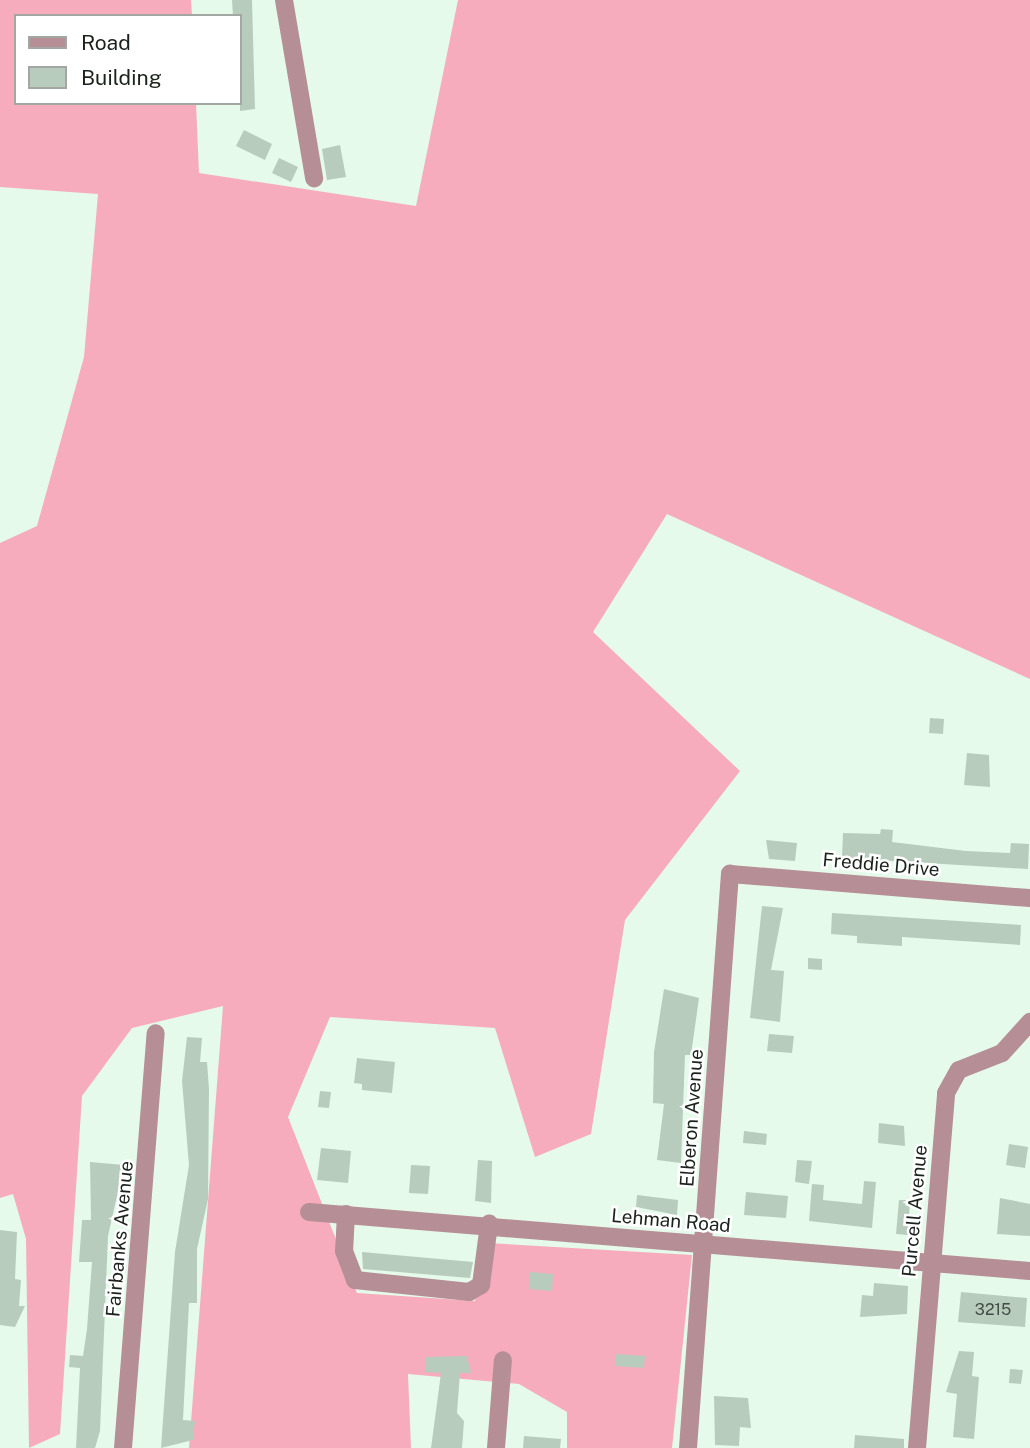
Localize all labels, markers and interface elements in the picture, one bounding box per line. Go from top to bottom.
legend [14,14,242,105]
text: Road [81,30,131,55]
text: Building [81,65,162,90]
street label: Freddie Drive [821,849,941,881]
street label: Elberon Avenue [676,1048,708,1188]
street label: Purcell Avenue [898,1144,932,1278]
street label: Fairbanks Avenue [102,1160,138,1318]
street label: Lehman Road [610,1204,732,1238]
house number: 3215 [975,1300,1011,1320]

